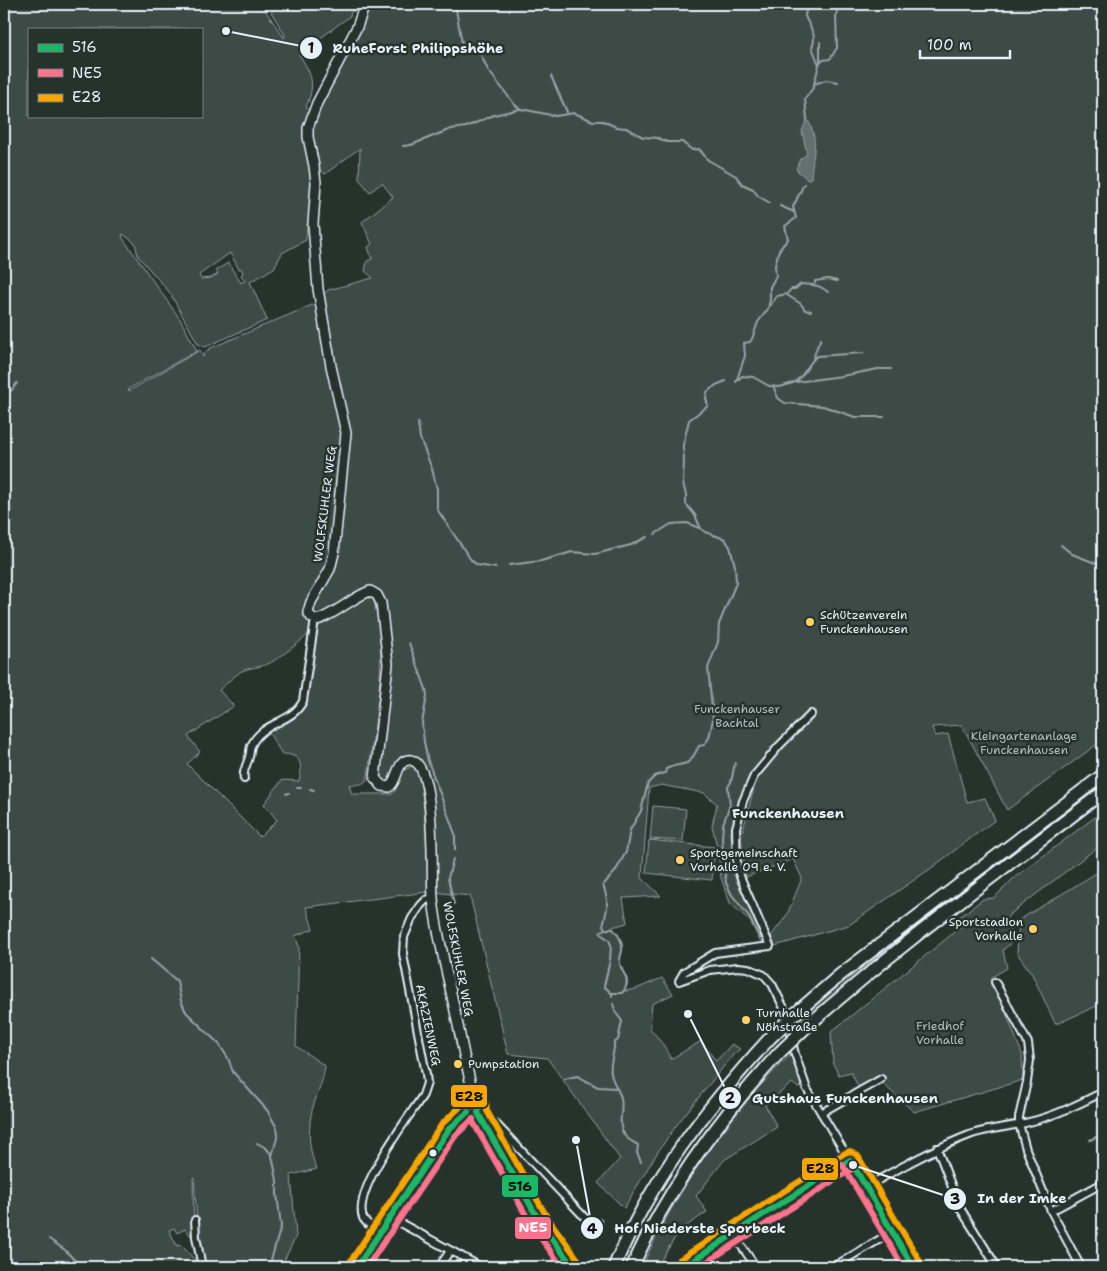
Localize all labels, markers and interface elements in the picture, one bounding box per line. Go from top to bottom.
legend [28,28,202,118]
scale bar [920,28,1010,60]
callout: RuheForst Philippshöhe [298,33,514,62]
text: 100 m [927,35,972,55]
text: 516 [72,37,97,57]
text: 1 [308,38,315,58]
text: RuheForst Philippshöhe [333,39,503,57]
text: NE5 [72,63,102,83]
text: E28 [72,87,101,107]
street label: WOLFSKUHLER WEG [310,445,340,563]
place label: Schützenverein Funckenhausen [820,607,908,637]
marker: Schützenverein Funckenhausen [804,616,816,628]
park label: Funckenhauser Bachtal [694,701,780,731]
park label: Kleingartenanlage Funckenhausen [971,728,1078,758]
district label: Funckenhausen [732,804,844,822]
place label: Sportgemeinschaft Vorhalle 09 e. V. [690,845,798,875]
marker: Sportgemeinschaft Vorhalle 09 e. V. [674,854,686,866]
street label: WOLFSKUHLER WEG [439,900,477,1018]
place label: Sportstadion Vorhalle [949,914,1023,944]
marker: Sportstadion Vorhalle [1027,923,1039,935]
street label: AKAZIENWEG [412,983,444,1067]
place label: Turnhalle Nöhstraße [756,1005,818,1035]
marker: Turnhalle Nöhstraße [740,1014,752,1026]
park label: Friedhof Vorhalle [916,1018,965,1048]
place label: Pumpstation [468,1056,539,1072]
marker: Pumpstation [452,1058,464,1070]
callout: Gutshaus Funckenhausen [717,1083,948,1112]
line badge: E28 [450,1084,488,1108]
text: E28 [455,1087,483,1105]
text: 2 [725,1088,736,1108]
text: Gutshaus Funckenhausen [752,1089,938,1107]
unlabelled marker [428,1148,438,1158]
line badge: E28 [801,1157,839,1181]
text: E28 [806,1159,834,1177]
line badge: 516 [501,1174,539,1198]
text: 516 [508,1177,532,1195]
callout: In der Imke [943,1184,1077,1213]
text: 3 [950,1189,960,1209]
text: In der Imke [977,1189,1067,1207]
callout: Hof Niederste Sporbeck [579,1214,796,1243]
line badge: NE5 [514,1216,552,1240]
text: NE5 [519,1218,548,1236]
text: 4 [587,1219,598,1239]
text: Hof Niederste Sporbeck [614,1219,786,1237]

